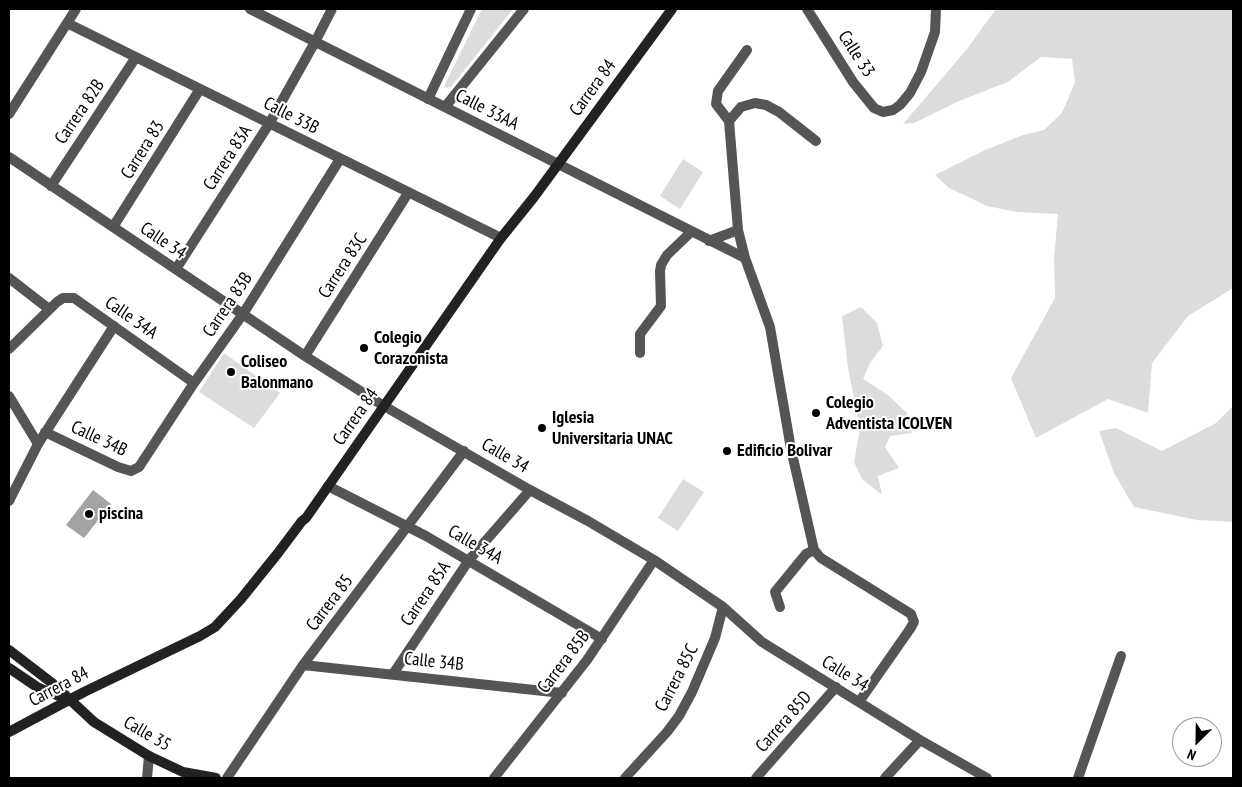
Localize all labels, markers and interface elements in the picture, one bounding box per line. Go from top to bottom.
street label: Calle 33 [833,27,879,81]
street label: Carrera 84 [565,55,621,121]
street label: Carrera 82B [51,76,109,148]
street label: Calle 33AA [452,85,522,135]
street label: Calle 33B [260,93,322,139]
street label: Carrera 83 [117,117,169,183]
street label: Carrera 83A [199,121,257,195]
street label: Calle 34 [136,218,190,264]
street label: Carrera 83C [314,230,372,302]
street label: Carrera 83B [199,269,257,341]
street label: Calle 34A [100,292,162,344]
place label: Colegio Corazonista [374,327,448,369]
marker: Colegio Corazonista [358,342,370,354]
place label: Coliseo Balonmano [241,351,313,394]
marker: Coliseo Balonmano [225,366,237,378]
street label: Carrera 84 [329,384,383,450]
place label: Colegio Adventista ICOLVEN [826,392,952,434]
place label: Iglesia Universitaria UNAC [552,407,673,449]
marker: Colegio Adventista ICOLVEN [810,407,822,419]
street label: Calle 34B [67,417,131,461]
marker: Iglesia Universitaria UNAC [536,422,548,434]
street label: Calle 34 [477,434,533,478]
place label: Edificio Bolivar [737,440,832,462]
marker: Edificio Bolivar [721,445,733,457]
place label: piscina [99,503,143,525]
marker: piscina [83,508,95,520]
street label: Calle 34A [444,521,506,569]
street label: Carrera 85A [397,558,455,630]
street label: Carrera 85 [302,571,358,635]
street label: Carrera 85B [533,626,595,698]
street label: Carrera 85C [651,641,703,715]
street label: Calle 34B [403,648,465,676]
street label: Calle 34 [818,651,872,697]
street label: Carrera 84 [25,662,93,712]
street label: Carrera 85D [752,687,816,757]
street label: Calle 35 [119,712,175,756]
north arrow [1172,717,1222,767]
text: N [1185,745,1199,765]

